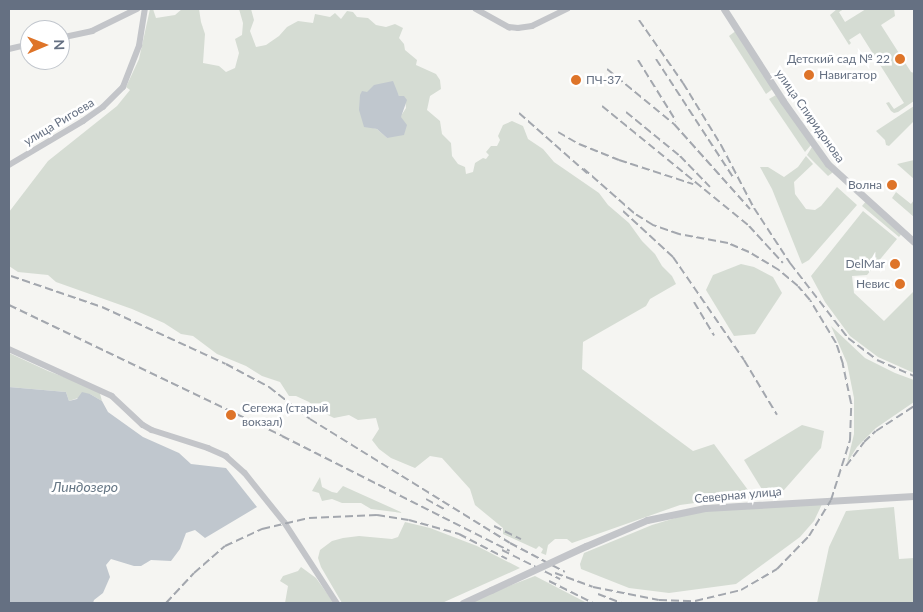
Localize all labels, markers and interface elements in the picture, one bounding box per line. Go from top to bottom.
north arrow [20,20,70,70]
text: N [51,39,68,50]
place label: Детский сад № 22 [787,52,890,66]
marker: Детский сад № 22 [894,53,906,65]
street label: улица Спиридонова [772,67,848,165]
place label: Навигатор [819,68,877,82]
marker: Навигатор [803,69,815,81]
place label: ПЧ-37 [586,73,621,87]
marker: ПЧ-37 [570,74,582,86]
street label: улица Ригоева [21,95,97,149]
place label: Волна [848,178,882,192]
marker: Волна [886,179,898,191]
place label: DelMar [846,257,885,271]
marker: DelMar [889,258,901,270]
place label: Невис [856,277,890,291]
marker: Невис [894,278,906,290]
place label: Сегежа (старый вокзал) [242,401,329,429]
marker: Сегежа (старый вокзал) [224,408,238,422]
water label: Линдозеро [52,479,118,495]
street label: Северная улица [694,484,782,506]

